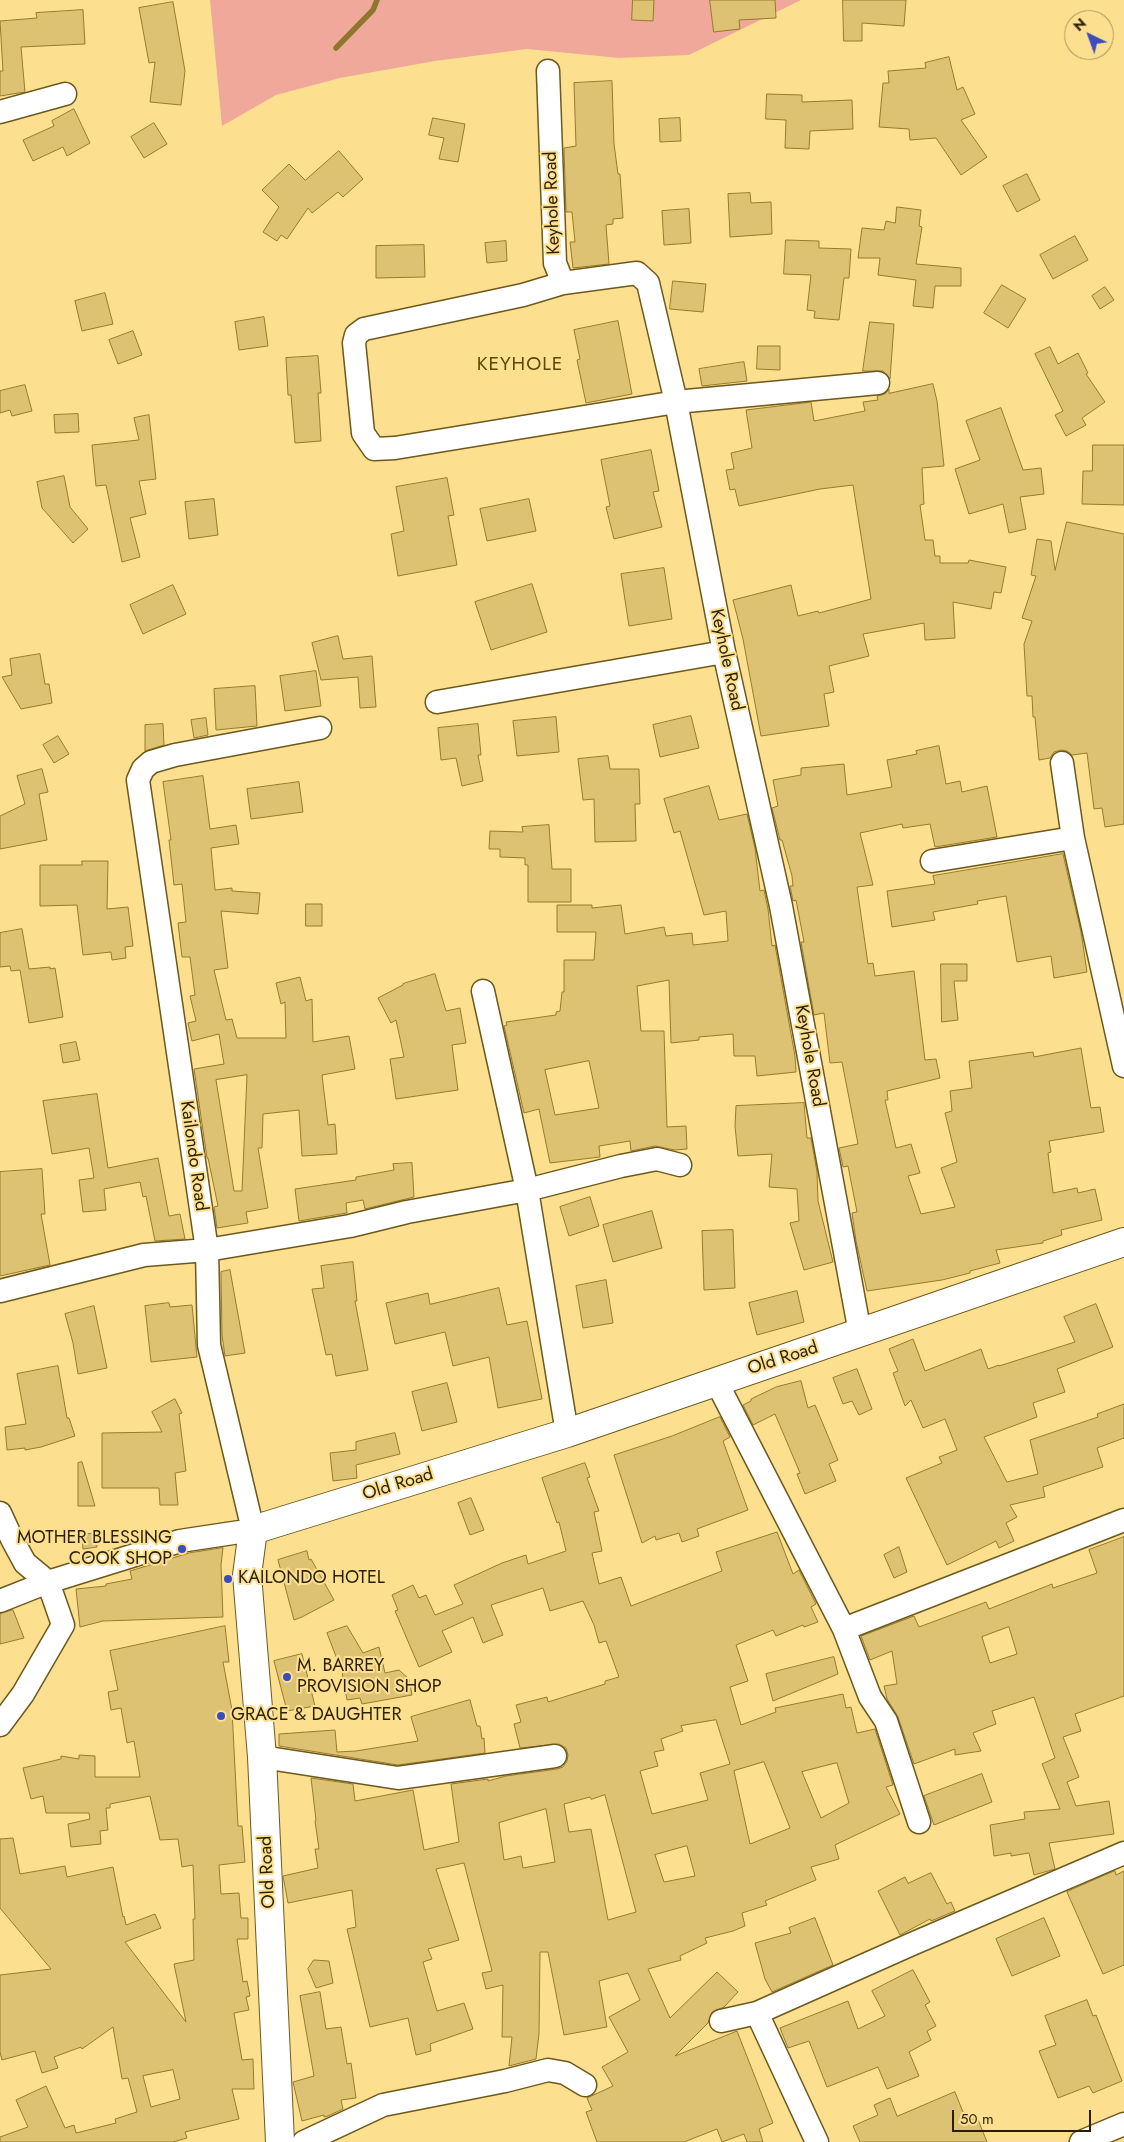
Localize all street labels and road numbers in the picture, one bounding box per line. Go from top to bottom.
street label: Keyhole Road [540,151,566,255]
street label: Keyhole Road [705,607,747,713]
street label: Keyhole Road [789,1003,829,1109]
street label: Kailondo Road [175,1099,211,1213]
street label: Old Road [745,1337,821,1381]
street label: Old Road [360,1464,436,1506]
street label: Old Road [255,1835,281,1909]

